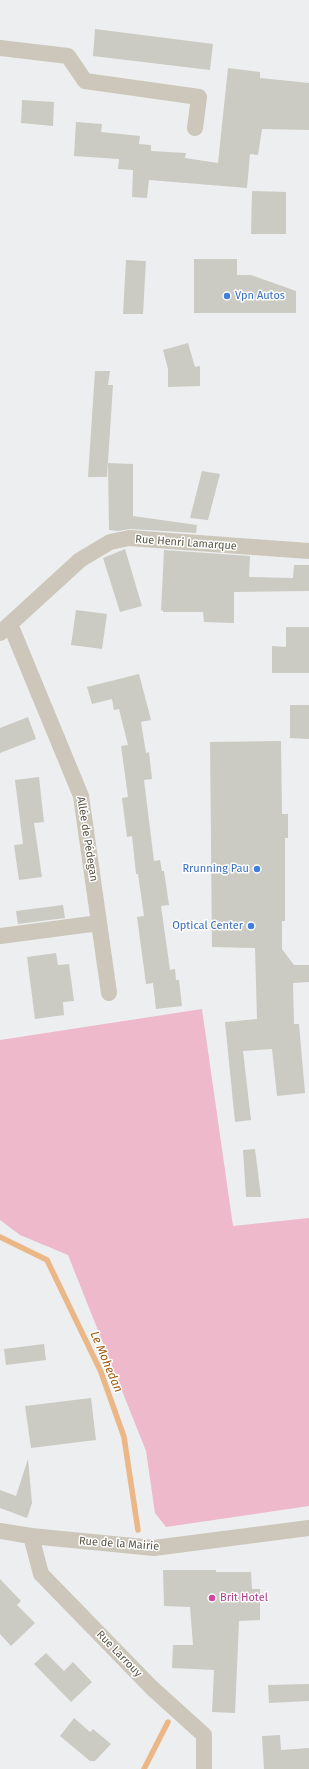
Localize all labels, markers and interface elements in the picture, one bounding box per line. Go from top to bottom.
place label: Vpn Autos [235,289,285,303]
marker: Vpn Autos [222,291,232,301]
street label: Rue Henri Lamarque [135,533,237,553]
street label: Allée de Pédegan [74,796,100,882]
place label: Rrunning Pau [182,862,249,876]
marker: Rrunning Pau [252,864,262,874]
place label: Optical Center [172,919,243,933]
marker: Optical Center [246,921,256,931]
water label: Le Mohedan [87,1329,125,1395]
street label: Rue de la Mairie [78,1535,160,1553]
place label: Brit Hotel [220,1591,268,1605]
marker: Brit Hotel [207,1593,217,1603]
street label: Rue Larrouy [94,1628,144,1680]

